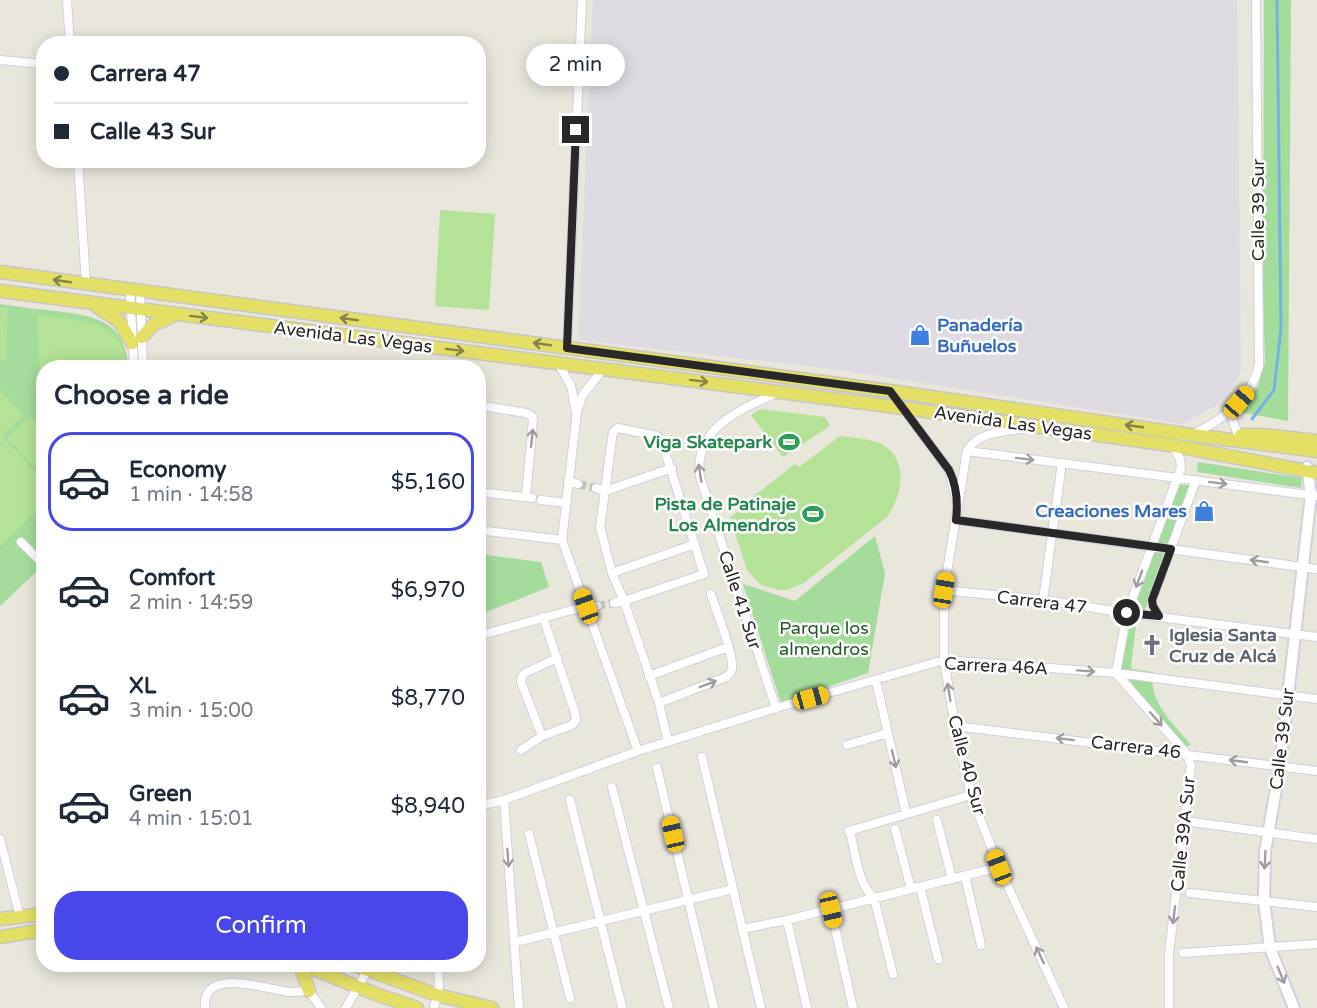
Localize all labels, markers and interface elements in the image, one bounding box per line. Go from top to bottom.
callout: 2 min [526,43,626,85]
text: 2 min [549,53,602,77]
text: Carrera 47 [90,61,201,87]
route end [562,116,589,143]
text: Calle 43 Sur [90,119,215,145]
street label: Calle 39 Sur [1247,159,1269,261]
one-way arrow [52,275,72,286]
one-way arrow [189,312,209,323]
one-way arrow [339,313,359,324]
place label: Panadería Buñuelos [937,314,1023,357]
street label: Avenida Las Vegas [272,316,434,358]
shop icon: Panadería Buñuelos [908,323,932,347]
one-way arrow [533,339,552,350]
one-way arrow [445,345,464,356]
one-way arrow [688,376,708,387]
text: Choose a ride [54,379,229,412]
car [1220,383,1258,421]
street label: Avenida Las Vegas [932,401,1094,445]
one-way arrow [1125,421,1144,432]
one-way arrow [527,429,538,449]
sports icon: Viga Skatepark [777,430,801,454]
place label: Viga Skatepark [643,431,772,453]
one-way arrow [1014,453,1034,464]
icon: car [57,455,111,509]
text: Economy [129,457,226,483]
one-way arrow [695,463,706,483]
text: $5,160 [391,469,465,495]
one-way arrow [1208,478,1228,489]
text: 1 min · 14:58 [129,483,253,507]
place label: Pista de Patinaje Los Almendros [654,493,796,536]
shop icon: Creaciones Mares [1192,499,1216,523]
place label: Creaciones Mares [1035,500,1187,522]
sports icon: Pista de Patinaje Los Almendros [801,502,825,526]
street label: Calle 41 Sur [714,548,766,652]
one-way arrow [1250,555,1269,566]
icon: car [57,563,111,617]
text: Comfort [129,565,215,591]
one-way arrow [1133,569,1144,588]
car [932,571,956,609]
text: $6,970 [390,577,465,603]
car [571,586,601,626]
street label: Carrera 47 [996,586,1088,618]
text: 2 min · 14:59 [129,591,253,615]
route start [1113,599,1140,626]
park label: Parque los almendros [779,617,869,660]
place label: Iglesia Santa Cruz de Alcá [1169,624,1277,667]
church icon: Iglesia Santa Cruz de Alcá [1140,633,1164,657]
street label: Carrera 46A [943,652,1049,680]
one-way arrow [1076,666,1096,677]
icon: car [57,671,111,725]
text: XL [129,673,156,699]
one-way arrow [698,678,717,689]
one-way arrow [944,683,955,703]
text: $8,770 [391,685,465,711]
car [791,685,831,711]
street label: Calle 39 Sur [1265,687,1299,791]
text: 3 min · 15:00 [129,699,253,723]
one-way arrow [1149,711,1163,726]
street label: Calle 40 Sur [943,713,991,817]
street label: Carrera 46 [1090,731,1182,763]
one-way arrow [1056,733,1076,744]
one-way arrow [888,749,900,768]
one-way arrow [1229,755,1249,766]
street label: Calle 39A Sur [1166,775,1200,893]
icon: car [57,779,111,833]
text: Green [129,781,192,807]
text: $8,940 [390,793,465,819]
text: 4 min · 15:01 [129,807,253,831]
car [660,814,686,854]
car [984,847,1014,887]
one-way arrow [503,848,514,868]
one-way arrow [1260,849,1271,869]
car [818,890,844,930]
button: Confirm [54,891,468,960]
one-way arrow [1169,905,1180,924]
one-way arrow [1033,946,1045,964]
one-way arrow [1276,966,1287,984]

